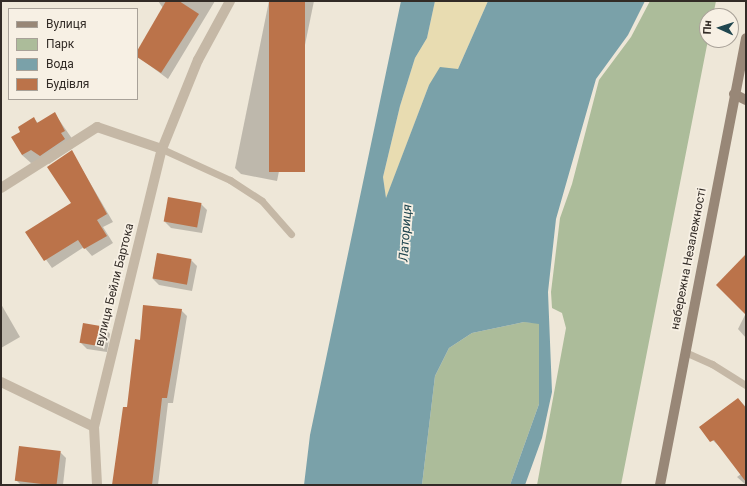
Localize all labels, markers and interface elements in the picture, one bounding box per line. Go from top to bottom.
legend [8,8,138,100]
north arrow [699,8,739,48]
text: Вулиця [46,17,87,31]
text: Пн [701,20,714,35]
text: Парк [46,37,74,51]
text: Вода [46,57,74,71]
text: Будівля [46,77,89,91]
street label: набережна Незалежності [668,187,710,331]
water label: Латориця [396,204,416,262]
street label: вулиця Бейли Бартока [93,222,137,348]

